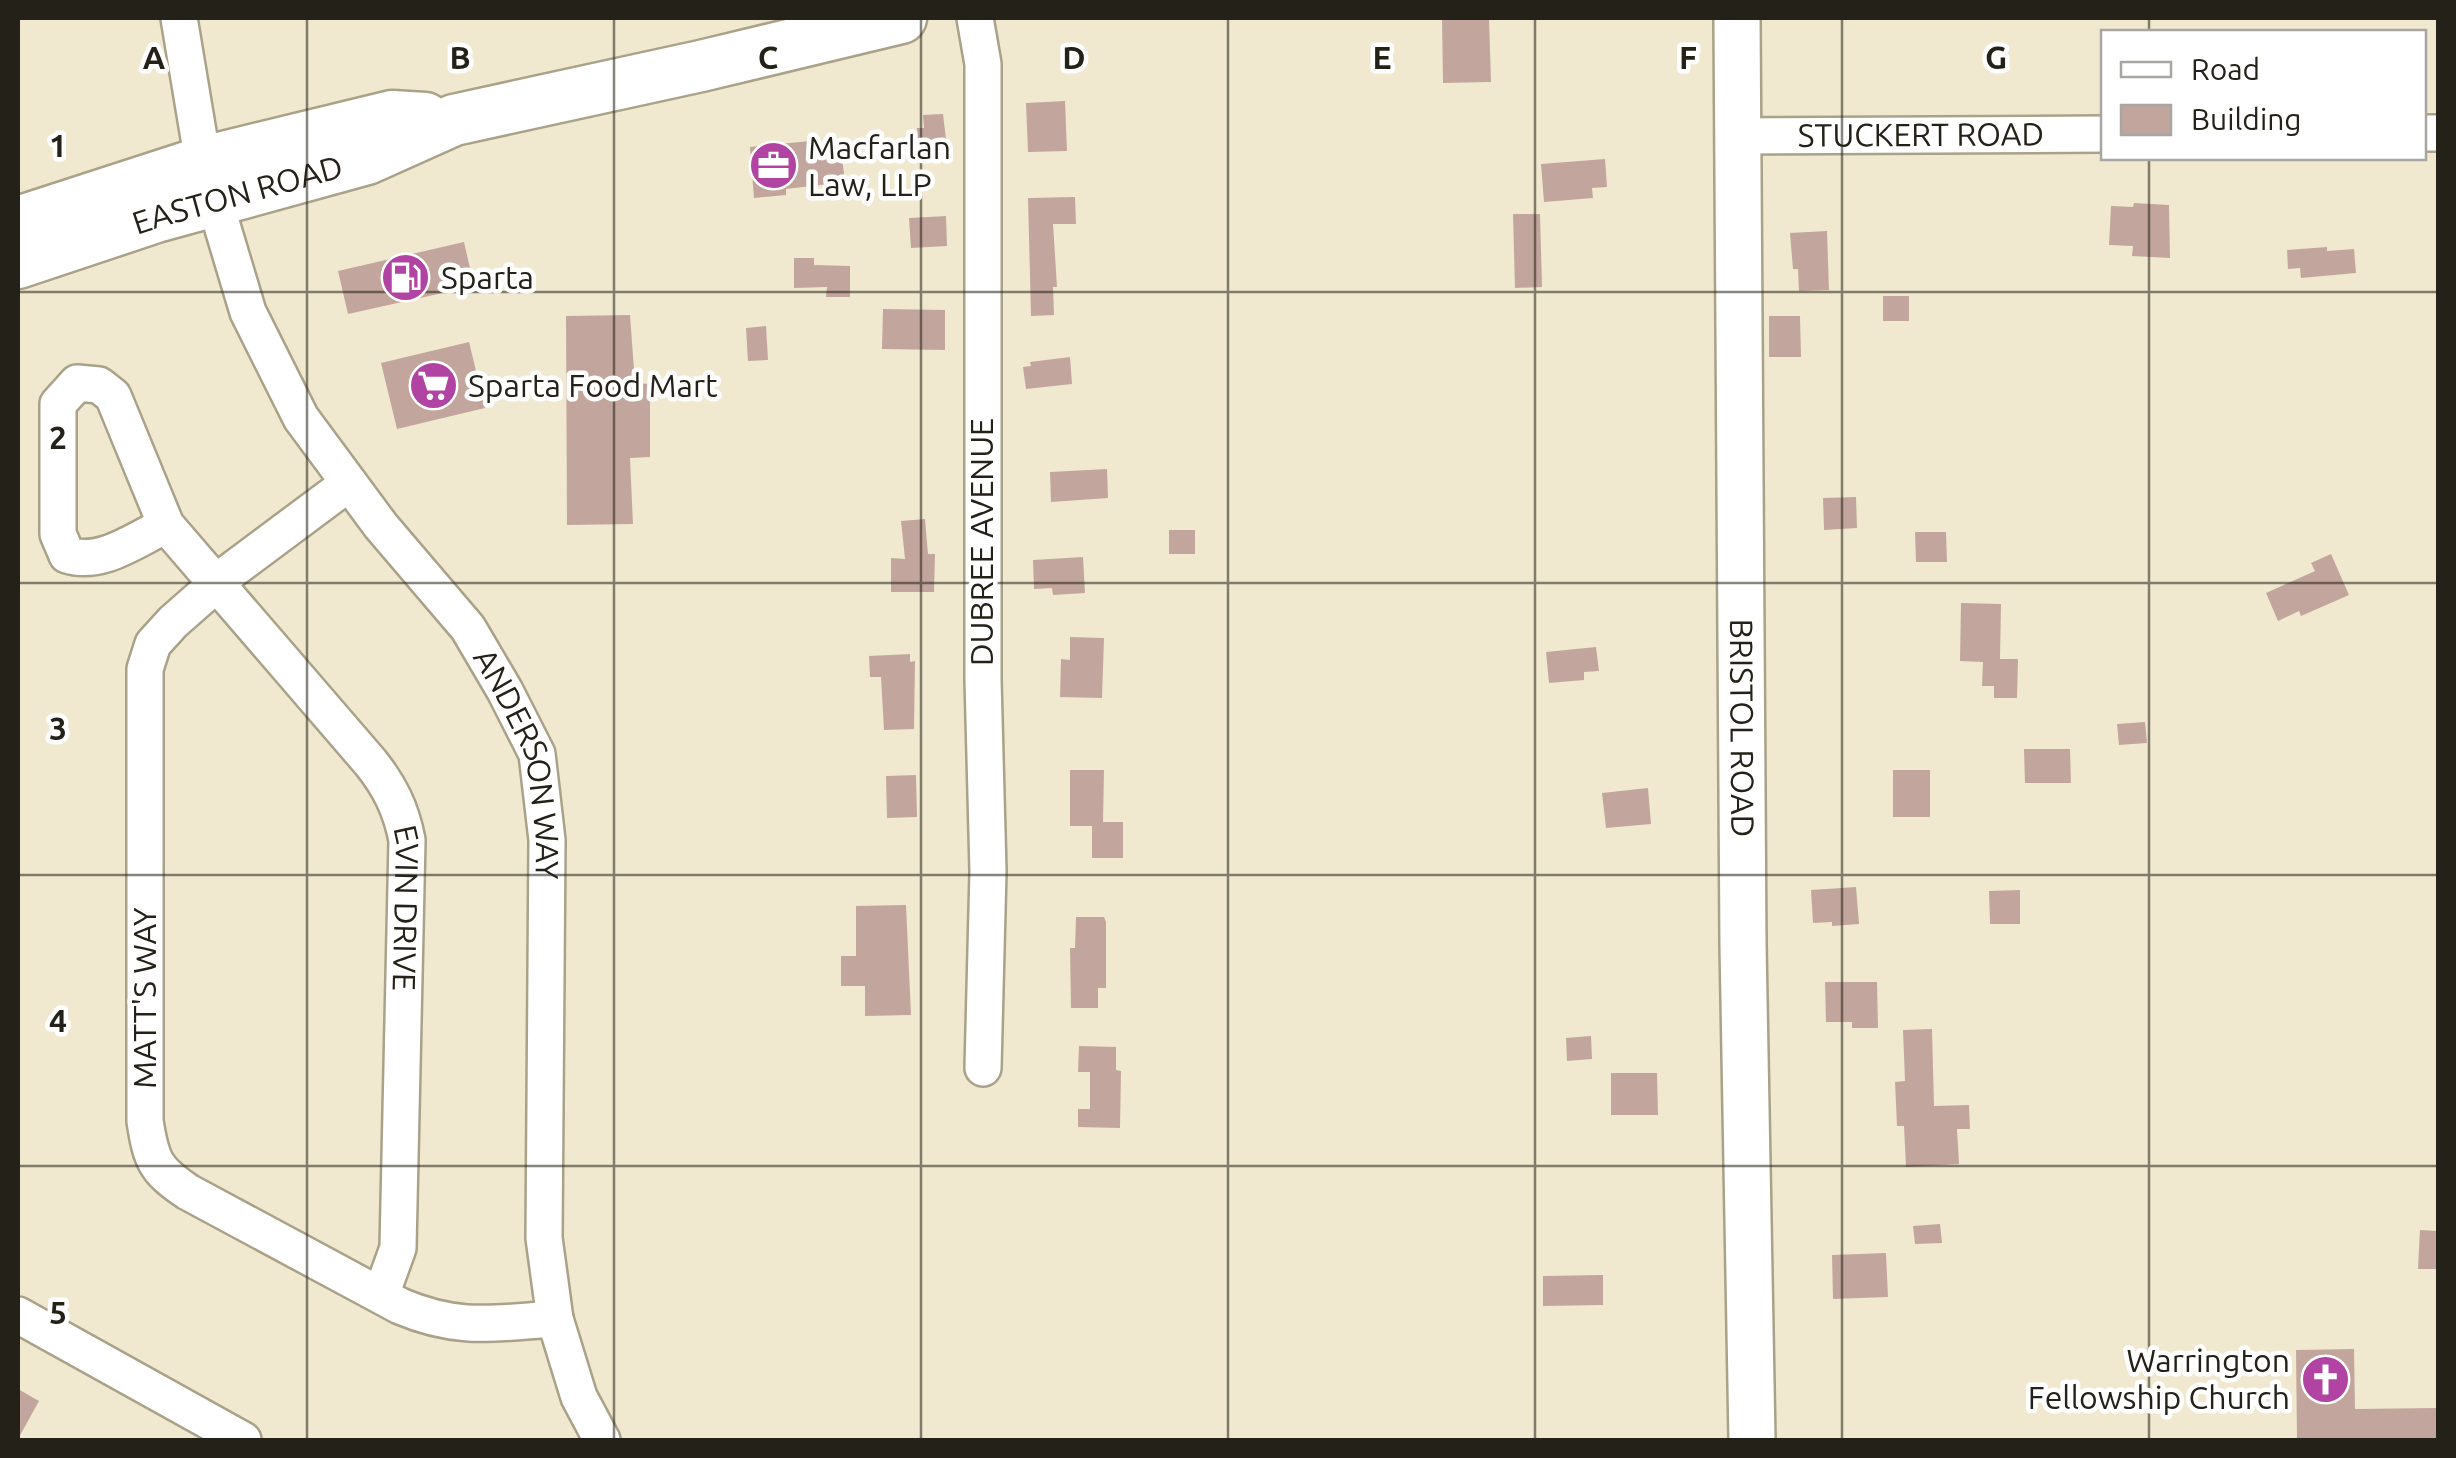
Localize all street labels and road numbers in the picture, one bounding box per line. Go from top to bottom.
street label: STUCKERT ROAD [1798,115,2044,153]
street label: EASTON ROAD [127,148,346,241]
street label: DUBREE AVENUE [963,418,999,666]
street label: BRISTOL ROAD [1724,618,1761,837]
street label: ANDERSON WAY [467,642,566,880]
street label: EVIN DRIVE [387,821,426,991]
street label: MATT'S WAY [126,907,162,1089]

